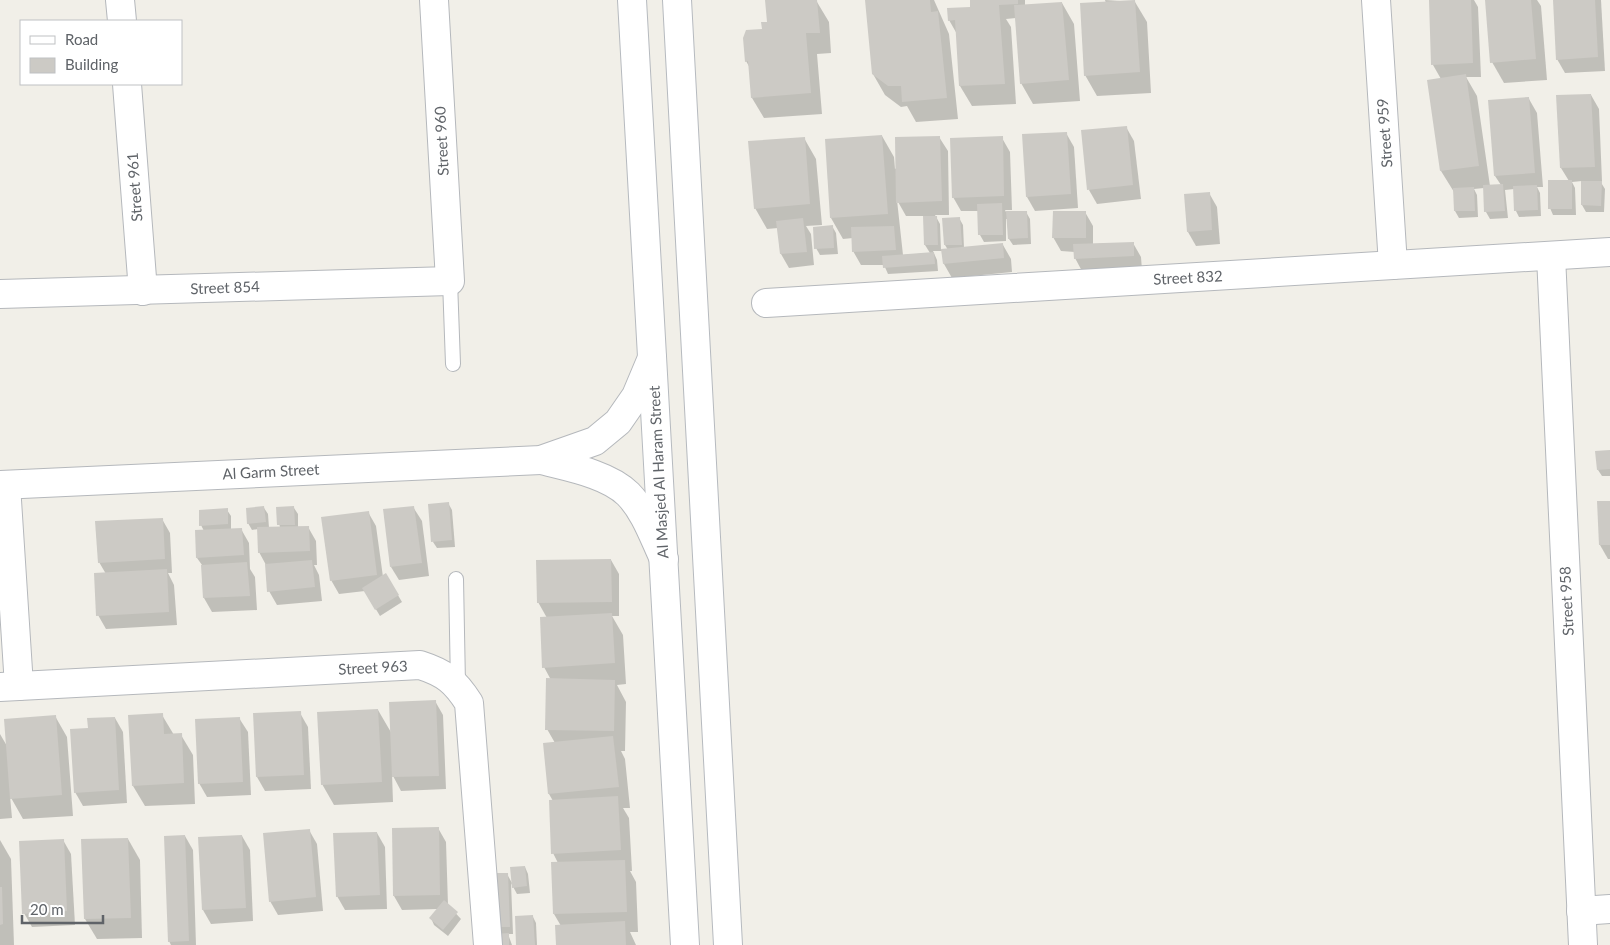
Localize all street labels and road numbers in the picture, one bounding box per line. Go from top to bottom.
street label: Street 959 [1373,98,1395,168]
street label: Street 960 [430,106,452,176]
street label: Street 961 [123,152,145,222]
street label: Street 832 [1153,266,1223,288]
street label: Street 854 [190,277,260,297]
street label: Al Masjed Al Haram Street [644,385,672,559]
street label: Al Garm Street [222,459,320,483]
street label: Street 958 [1555,566,1577,636]
street label: Street 963 [338,656,408,678]

